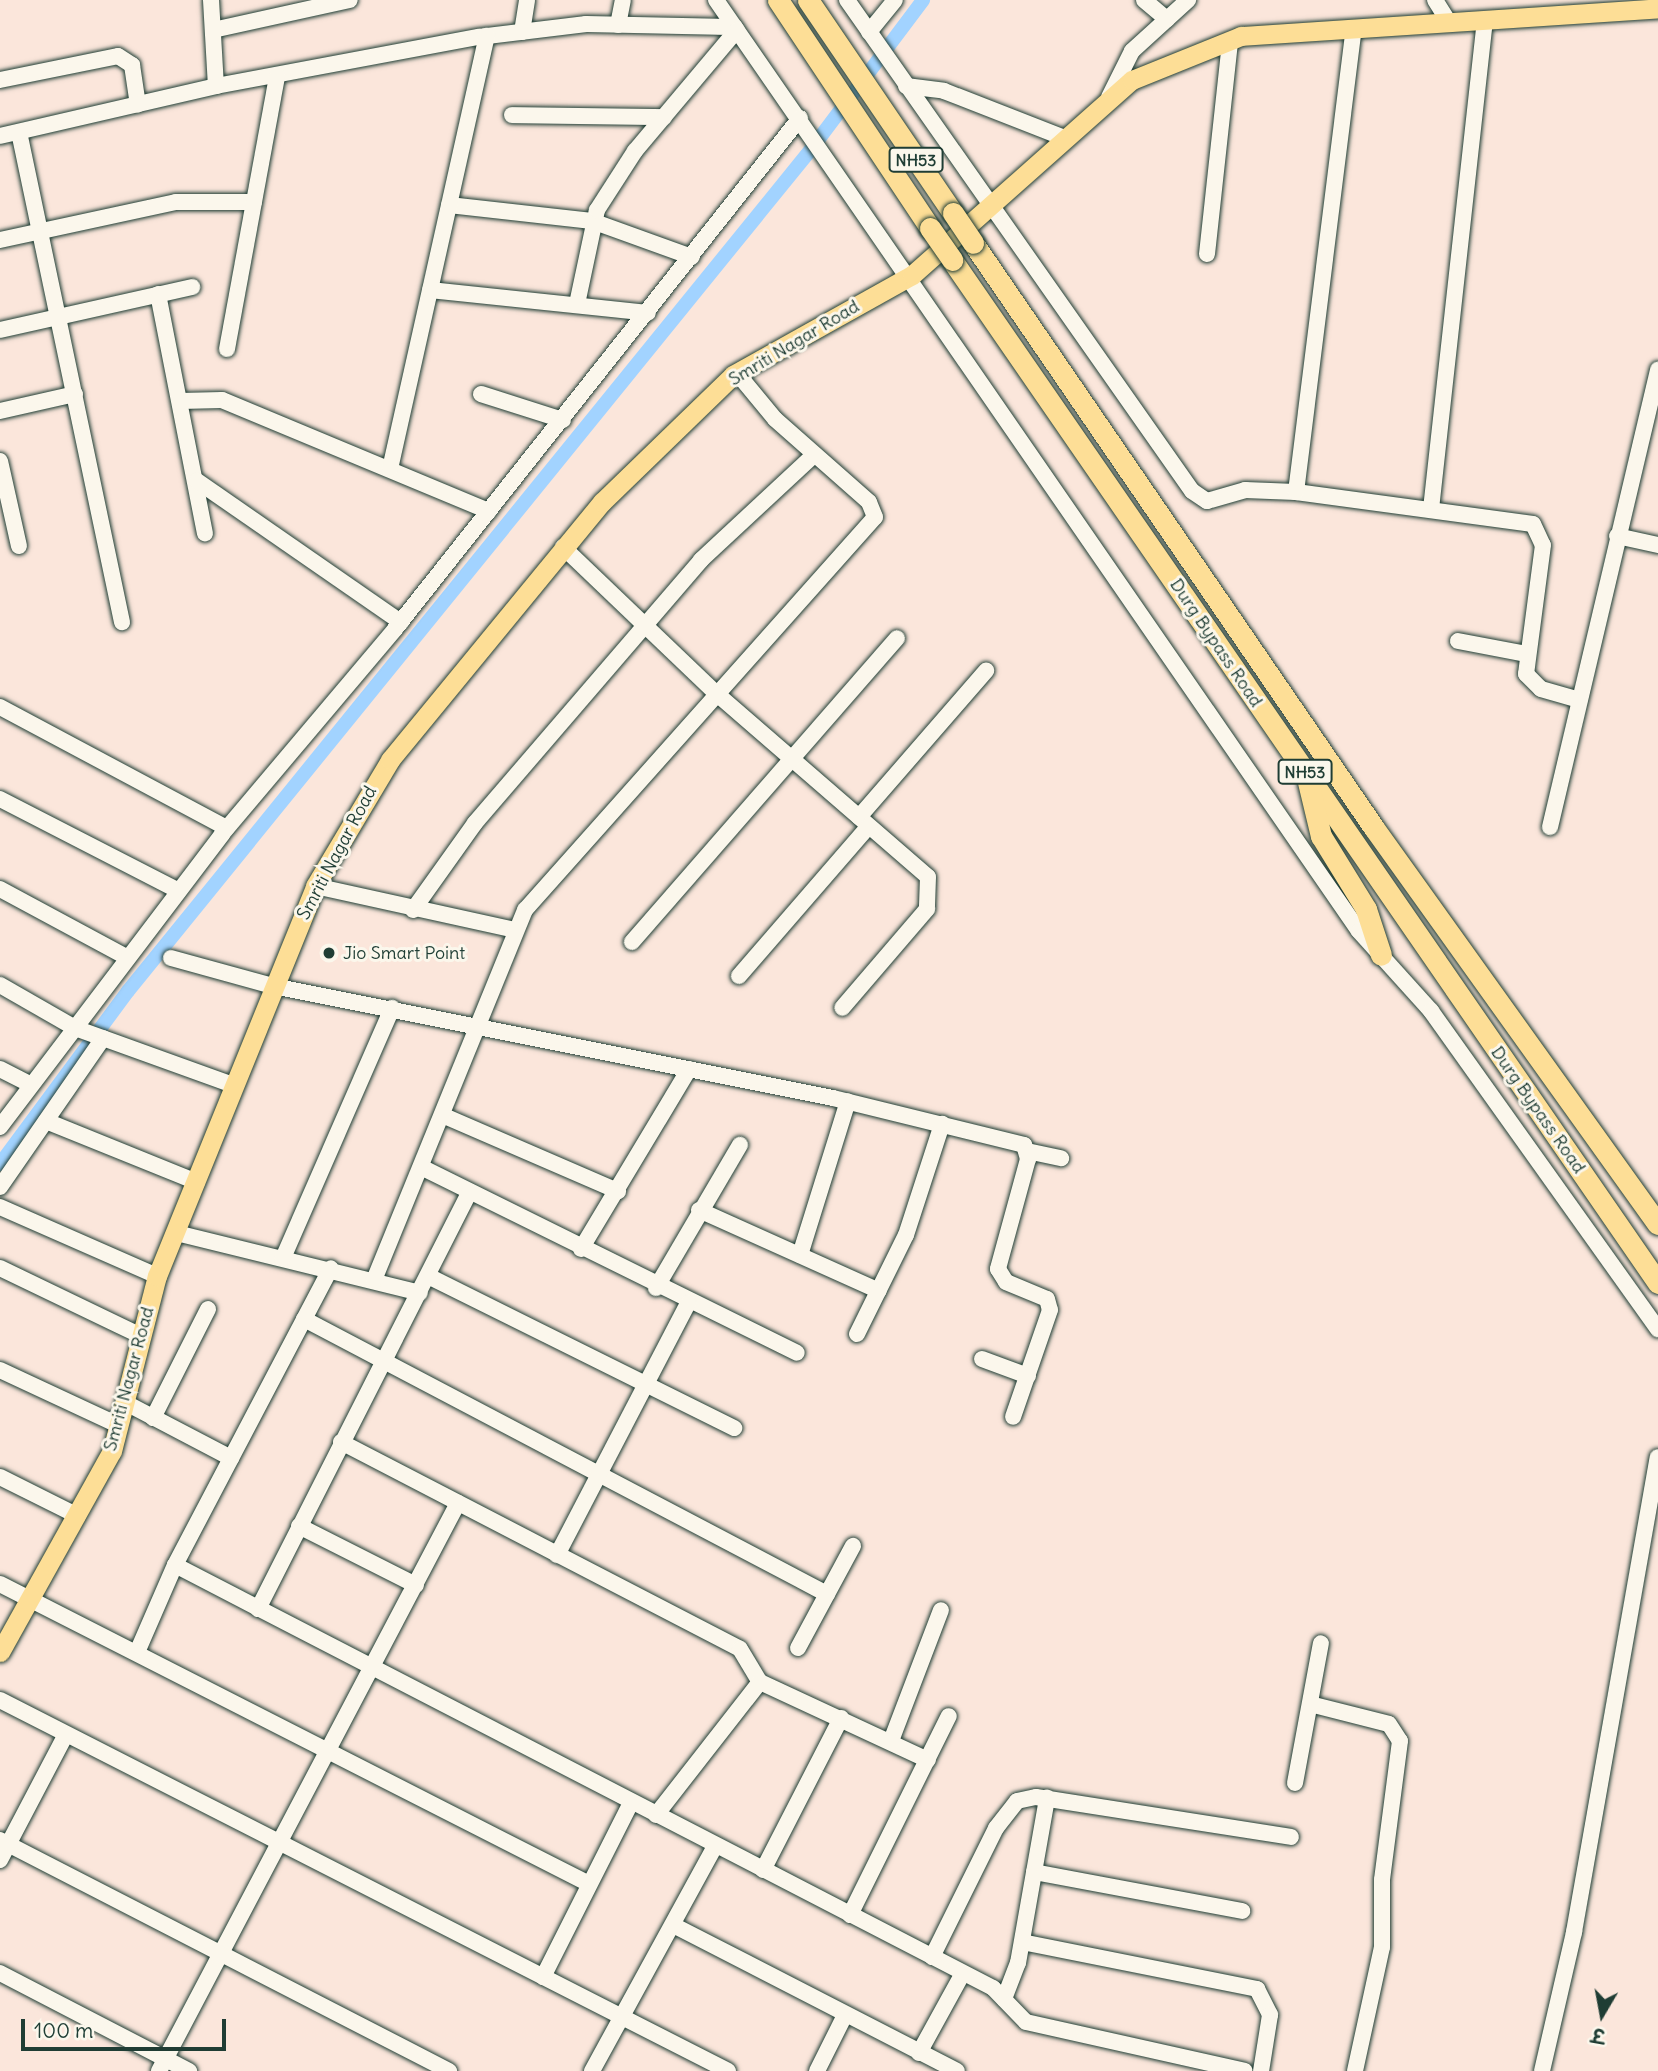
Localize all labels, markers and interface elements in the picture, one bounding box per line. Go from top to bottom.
road number: NH53 [888,148,944,172]
street label: Smriti Nagar Road [725,296,863,390]
street label: Durg Bypass Road [1165,575,1267,711]
road number: NH53 [1277,760,1333,785]
street label: Smriti Nagar Road [293,782,381,924]
place label: Jio Smart Point [343,942,465,964]
marker: Jio Smart Point [321,945,337,961]
street label: Durg Bypass Road [1486,1042,1590,1178]
street label: Smriti Nagar Road [99,1305,159,1453]
north arrow [1567,1980,1637,2050]
scale bar [24,2004,229,2048]
text: 100 m [34,2017,93,2044]
text: उ [1590,2023,1607,2049]

